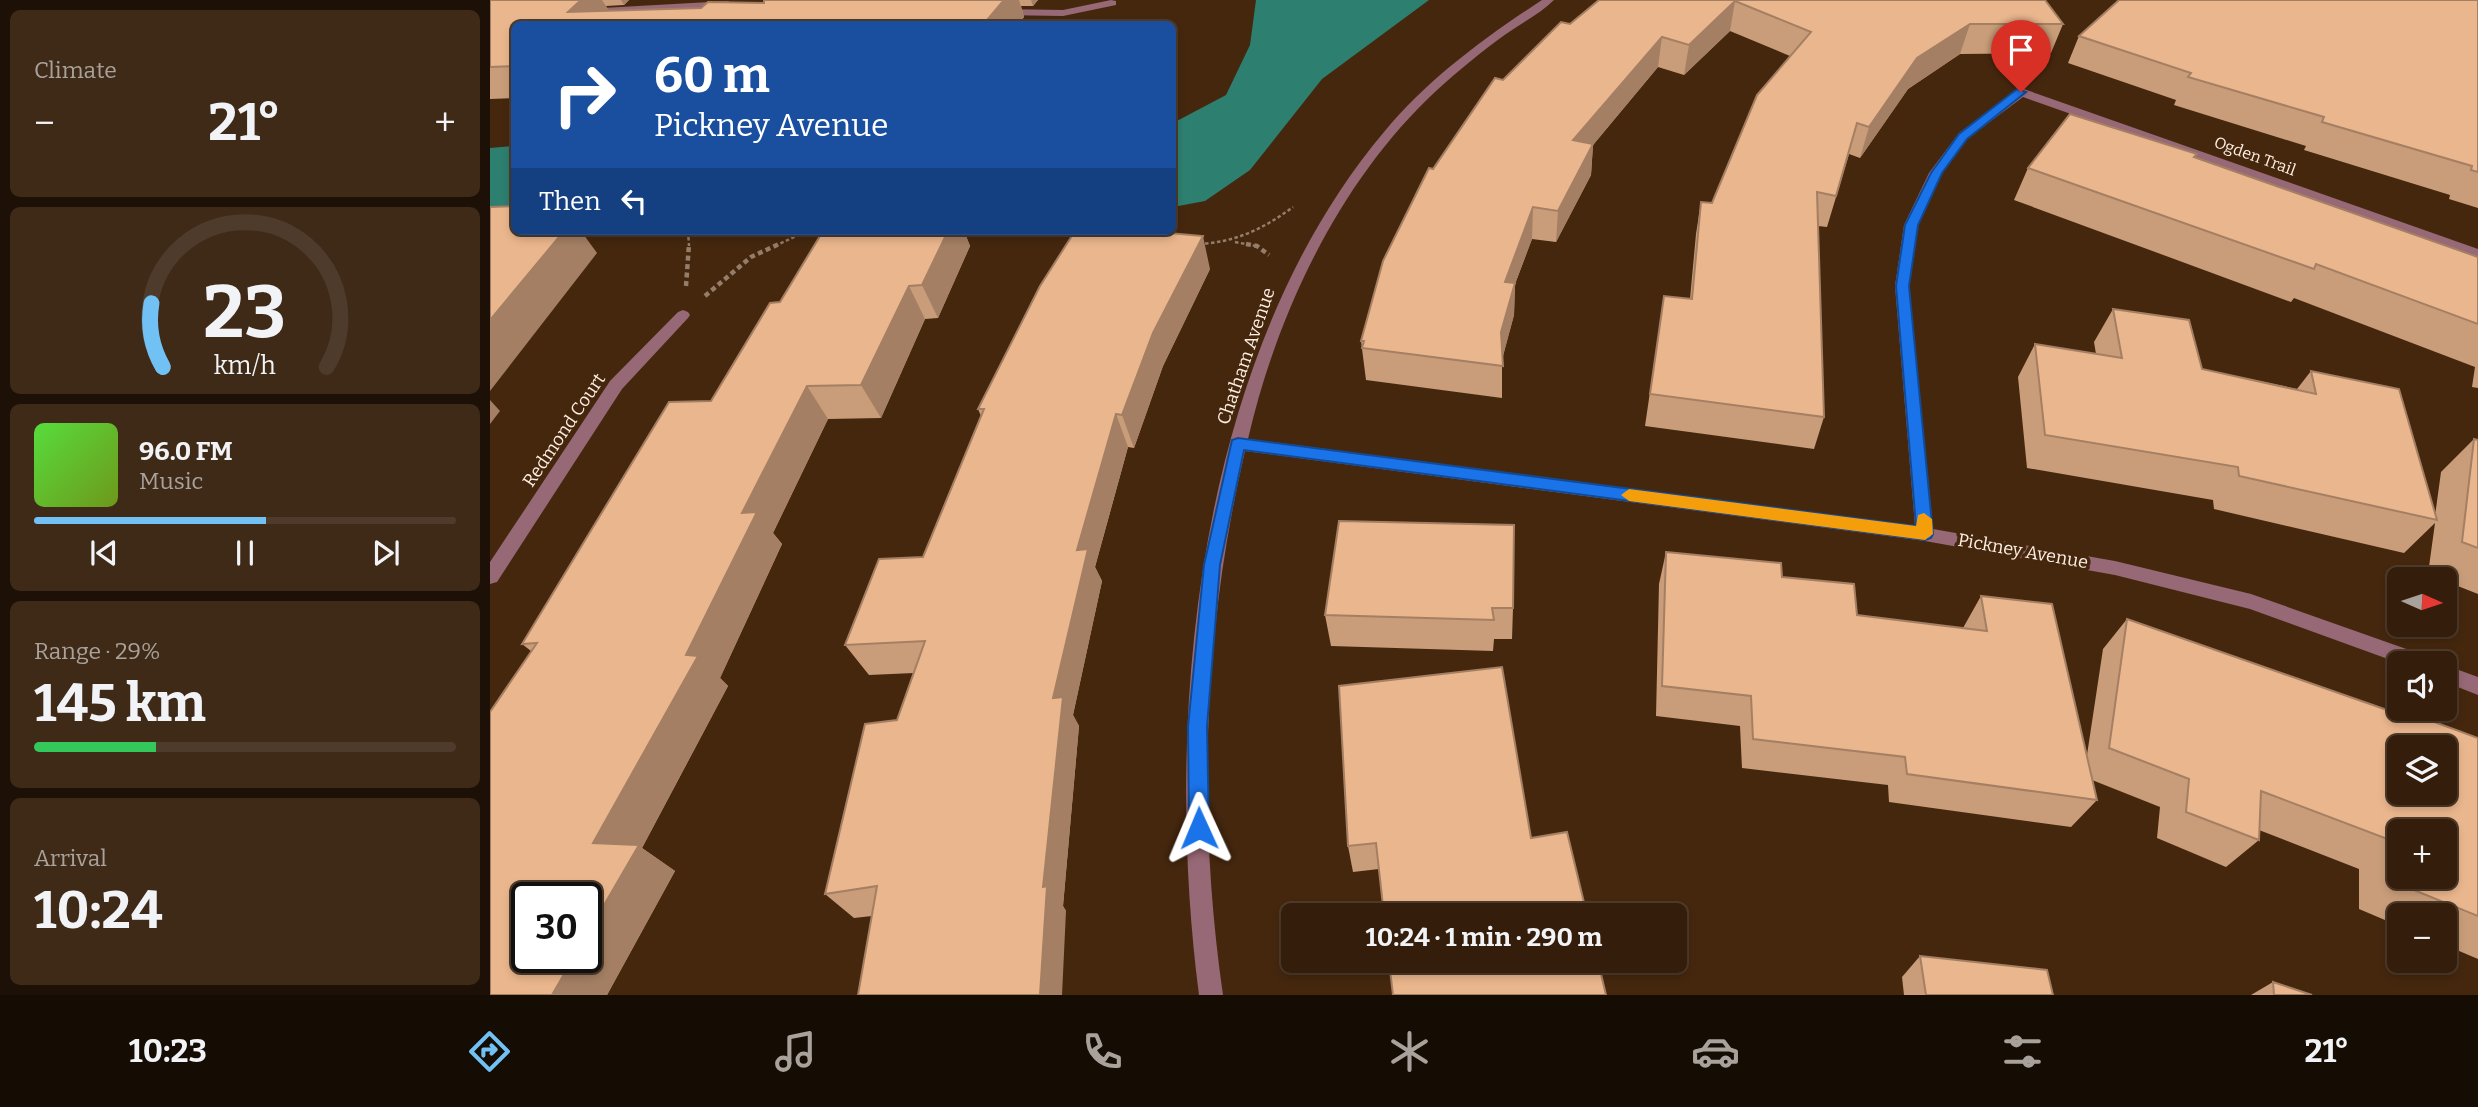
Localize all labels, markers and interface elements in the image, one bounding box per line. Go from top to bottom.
pin [1991,20,2051,92]
icon: arrive [2002,31,2040,69]
text: 60 m [654,46,770,105]
icon: right [539,49,630,140]
text: Climate [34,56,117,84]
text: 21° [208,91,281,154]
text: − [34,100,55,146]
text: + [434,100,456,146]
text: Pickney Avenue [654,106,889,144]
street label: Ogden Trail [2212,132,2299,180]
icon: left [615,182,653,220]
text: Then [539,186,601,217]
text: 23 [204,269,286,356]
street label: Chatham Avenue [1212,285,1280,427]
text: km/h [214,350,276,380]
street label: Redmond Court [518,369,610,491]
text: 96.0 FM [139,436,233,467]
text: Music [139,467,203,495]
street label: Pickney Avenue [1956,529,2090,573]
icon: previous [85,534,123,572]
icon: pause [226,534,264,572]
icon: next [367,534,405,572]
north arrow [2387,567,2457,637]
map controls [2387,567,2457,973]
text: Range · 29% [34,637,161,665]
button: sound [2387,651,2457,721]
text: 145 km [34,672,206,735]
button: layers [2387,735,2457,805]
position arrow [1162,791,1236,865]
button: + [2387,819,2457,889]
text: Arrival [34,844,107,872]
text: 10:24 [34,879,163,942]
speed limit sign: 30 [511,882,602,973]
button: − [2387,903,2457,973]
text: 10:24 · 1 min · 290 m [1366,922,1602,953]
icon: directions [465,1027,514,1076]
icon: music [771,1027,820,1076]
icon: phone [1078,1027,1127,1076]
icon: climate [1385,1027,1434,1076]
icon: car [1691,1027,1740,1076]
icon: filters [1998,1027,2047,1076]
text: 10:23 [129,1032,207,1070]
text: 21° [2304,1032,2349,1070]

